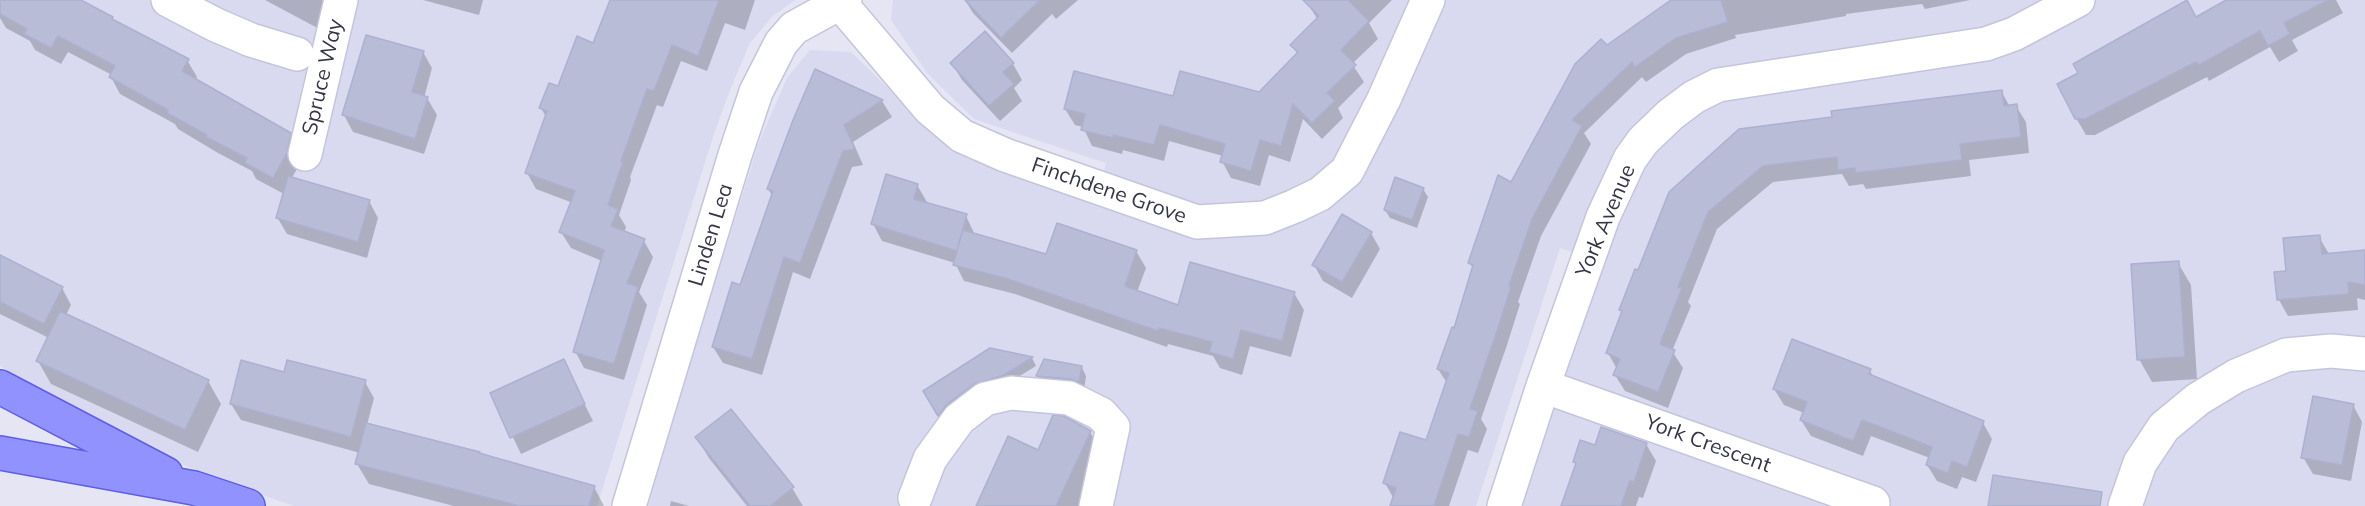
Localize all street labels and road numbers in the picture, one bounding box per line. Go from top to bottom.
street label: Spruce Way [297,17,349,137]
street label: Finchdene Grove [1028,153,1190,229]
street label: York Avenue [1571,161,1641,281]
street label: Linden Lea [683,181,739,289]
street label: York Crescent [1642,410,1774,478]

